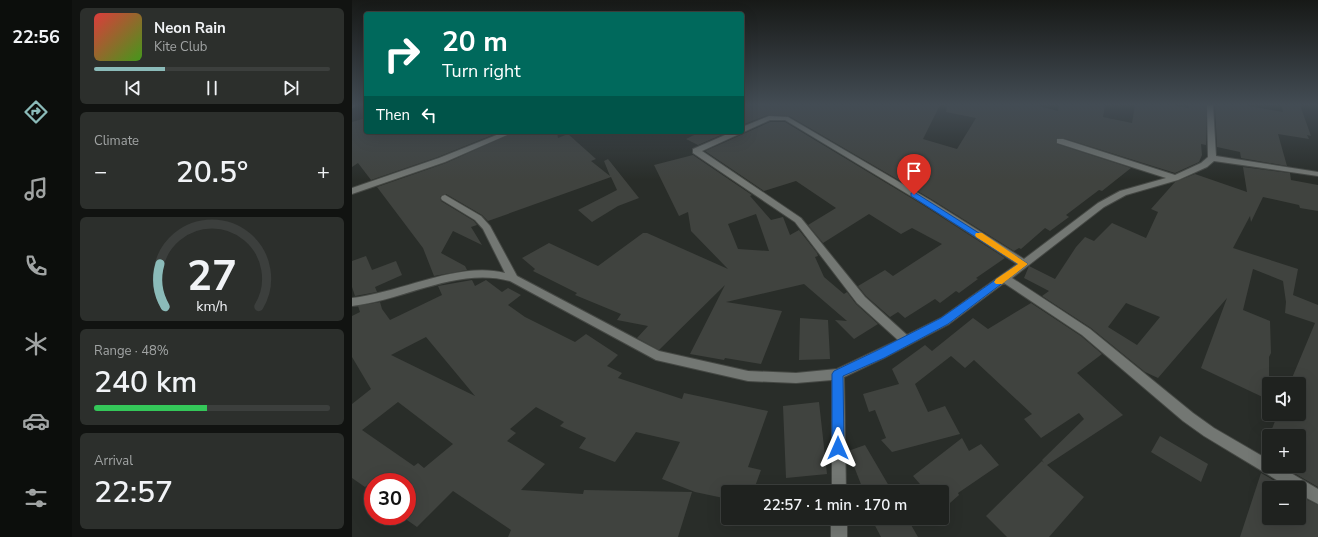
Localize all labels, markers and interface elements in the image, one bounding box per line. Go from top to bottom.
text: Neon Rain [154,18,226,38]
text: 20 m [442,23,508,61]
text: 22:56 [12,25,60,49]
icon: right [376,28,428,80]
text: Kite Club [154,38,207,56]
text: Turn right [442,59,521,83]
icon: previous [122,77,144,99]
icon: pause [201,77,223,99]
icon: next [280,77,302,99]
icon: directions [22,98,50,126]
icon: left [418,104,440,126]
text: Then [376,105,410,125]
text: Climate [94,132,139,150]
text: 20.5° [176,152,248,193]
pin [897,154,931,195]
text: − [94,157,107,187]
text: + [317,157,330,187]
icon: arrive [903,160,925,182]
icon: music [22,175,50,203]
text: 27 [187,247,237,304]
icon: phone [22,252,50,280]
text: km/h [196,296,228,315]
icon: climate [22,330,50,358]
text: Range · 48% [94,342,169,360]
text: 240 km [94,362,197,403]
map controls [1262,377,1306,525]
button: sound [1262,377,1306,421]
icon: car [22,407,50,435]
position arrow [817,427,859,469]
button: + [1262,429,1306,473]
text: Arrival [94,452,133,470]
text: 22:57 [94,472,173,513]
speed limit sign: 30 [364,473,416,525]
button: − [1262,481,1306,525]
icon: filters [22,484,50,512]
text: 22:57 · 1 min · 170 m [763,495,907,515]

